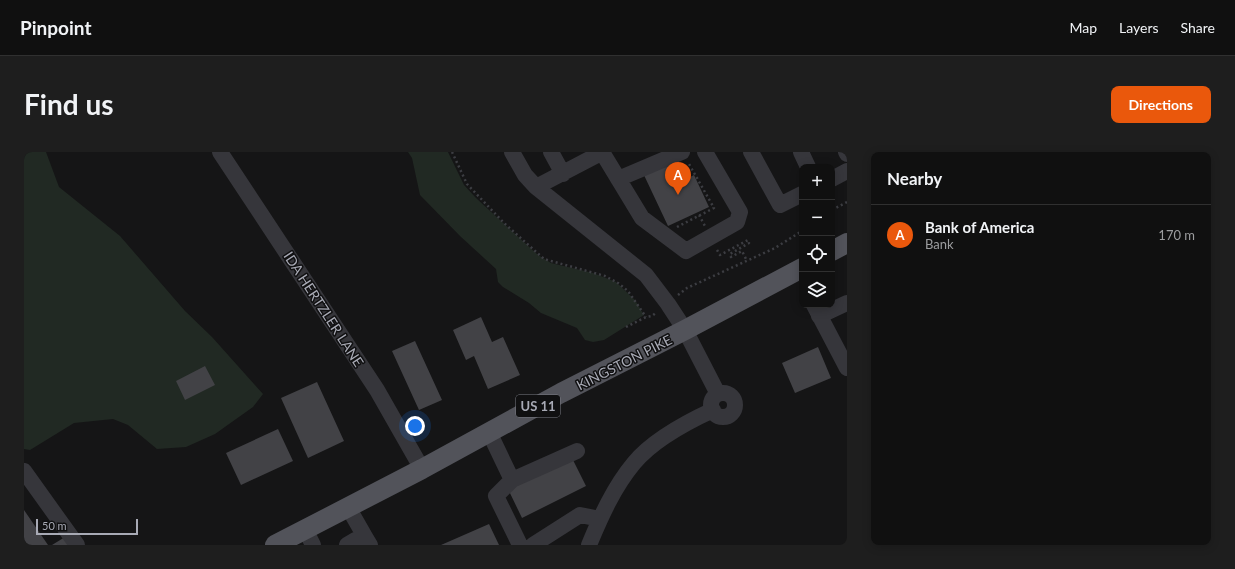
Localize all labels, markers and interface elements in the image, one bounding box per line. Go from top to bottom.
text: Pinpoint [20,16,91,39]
text: Map [1069,19,1097,36]
text: Layers [1119,19,1159,36]
text: Share [1181,19,1215,36]
button: Directions [1111,86,1211,123]
text: Find us [24,87,114,121]
pin: A [665,162,691,195]
map controls [799,164,835,308]
button: + [799,164,835,200]
text: Nearby [887,168,942,189]
button: − [799,200,835,236]
text: Bank of America [925,218,1034,236]
text: A [895,227,905,243]
text: 170 m [1158,227,1195,243]
button: locate [799,236,835,272]
text: Bank [925,236,954,252]
street label: IDA HERTZLER LANE [280,248,368,370]
button: layers [799,272,835,308]
street label: KINGSTON PIKE [573,331,675,393]
road number: US 11 [516,395,560,417]
your location [405,416,425,436]
scale bar [36,517,138,536]
text: 50 m [42,519,67,532]

